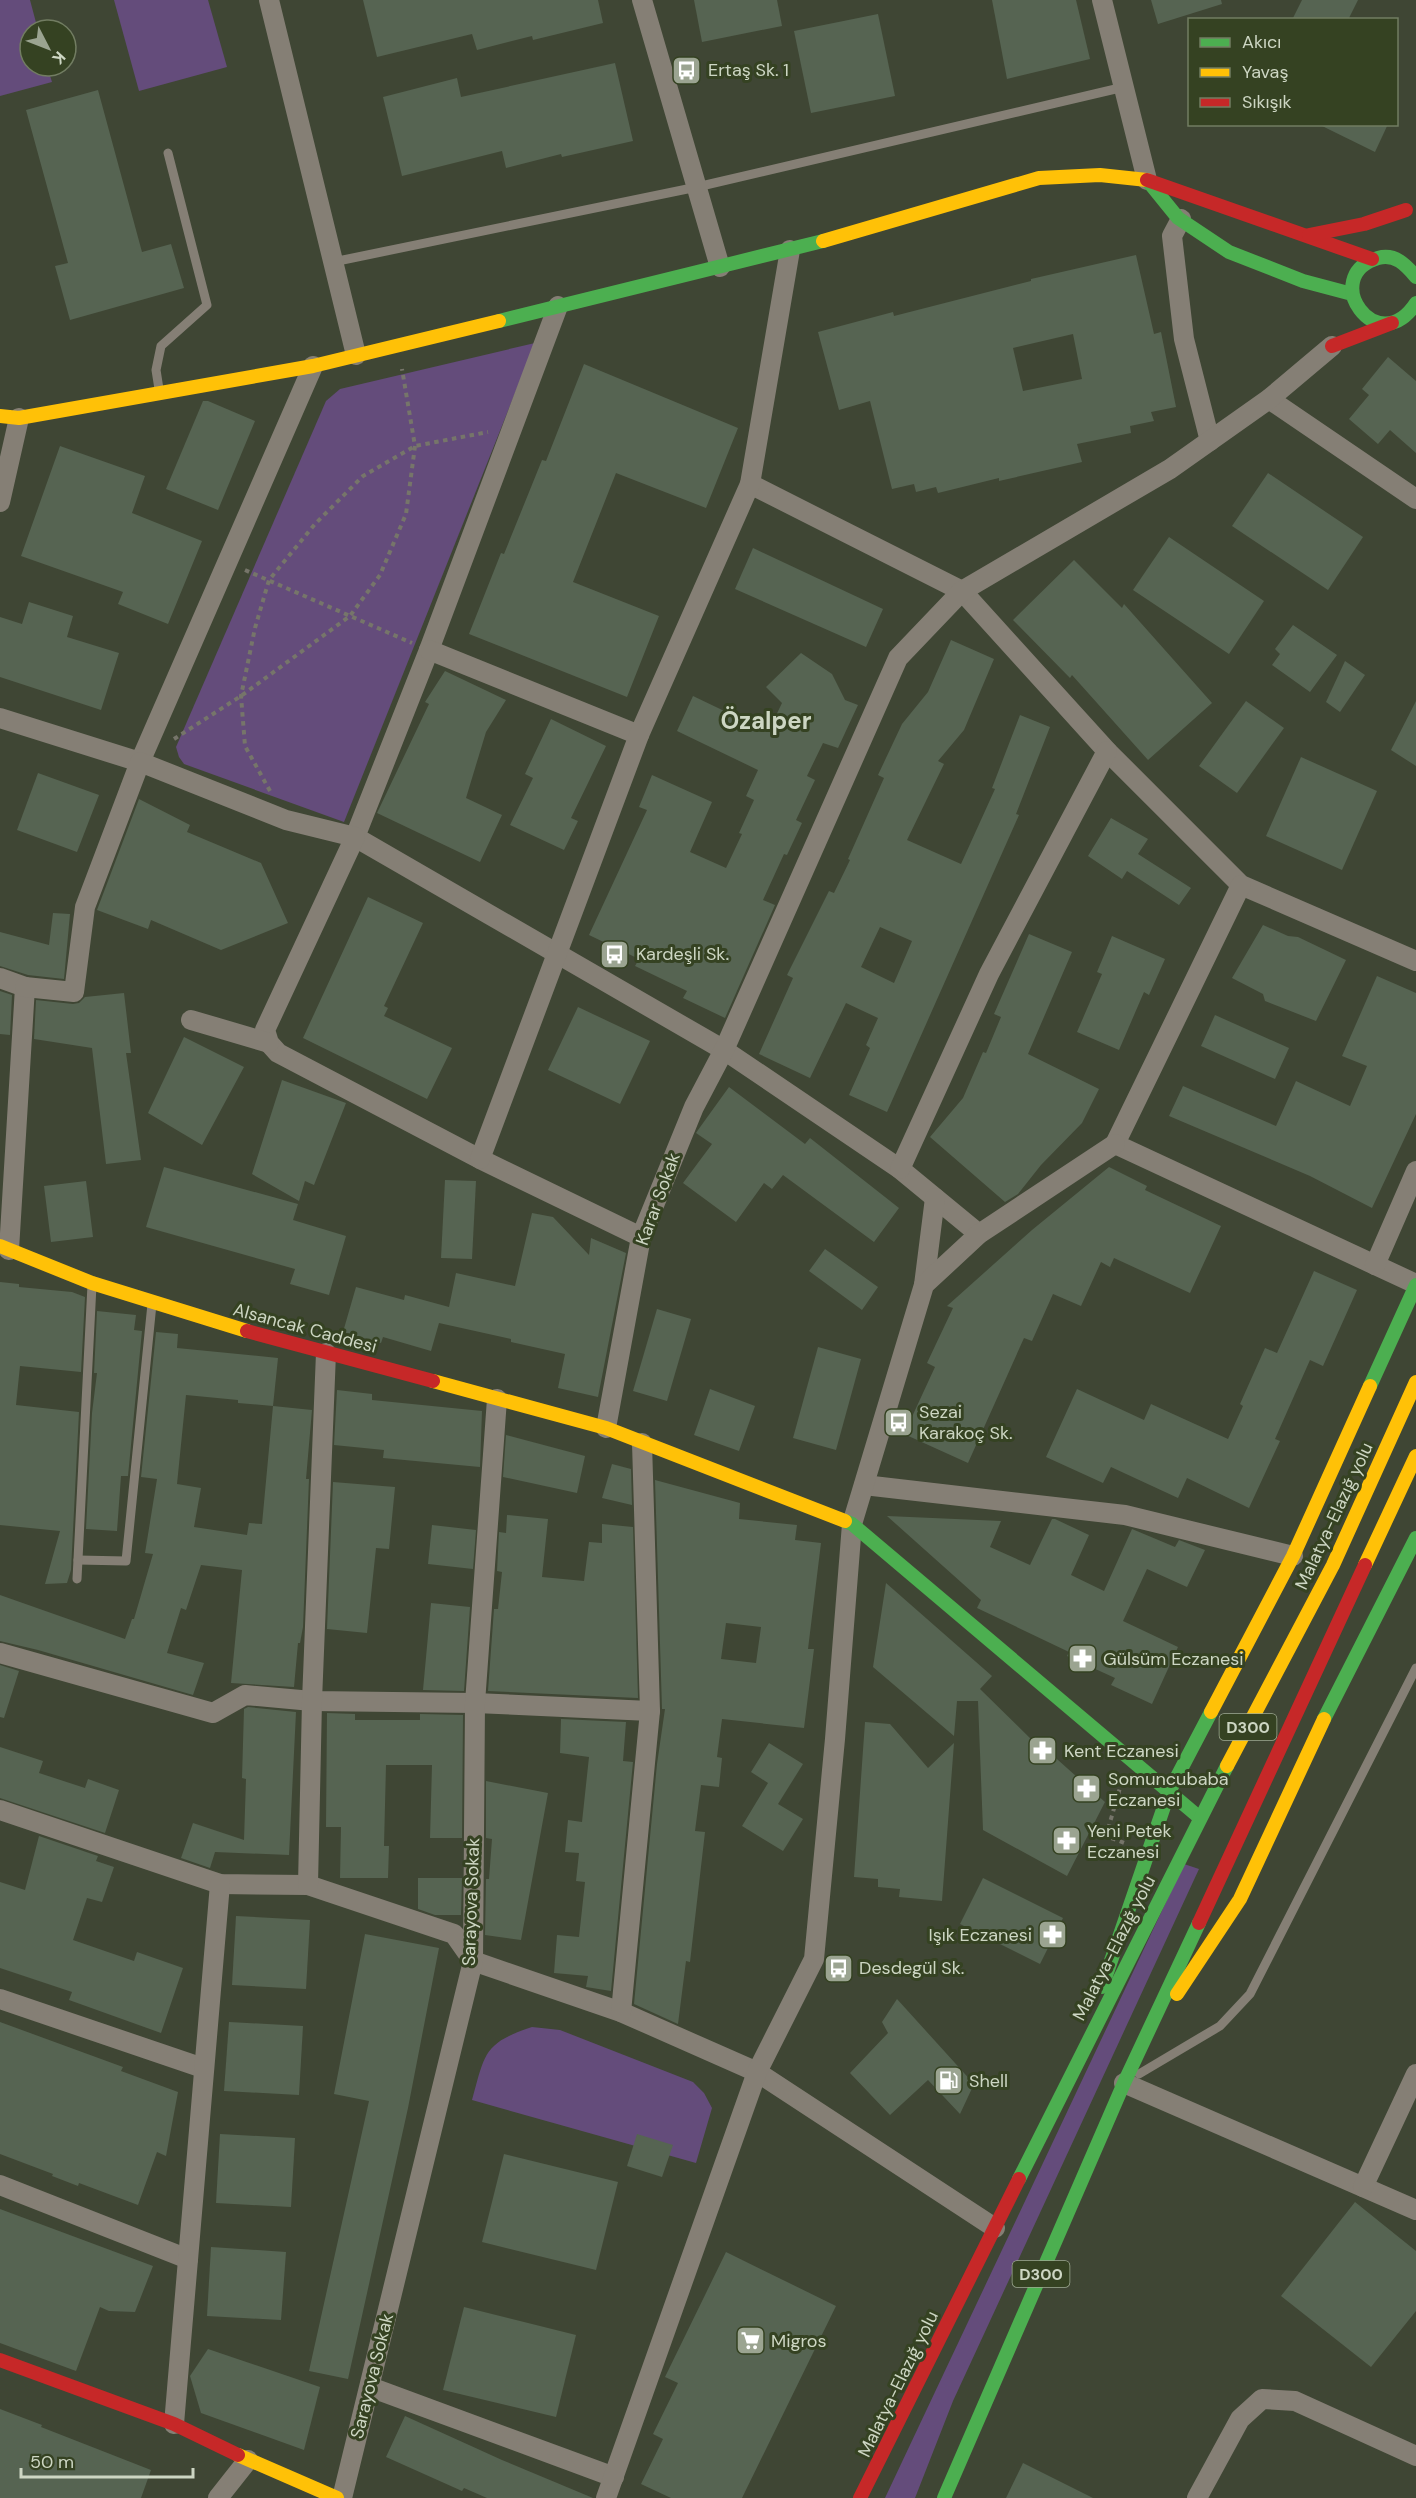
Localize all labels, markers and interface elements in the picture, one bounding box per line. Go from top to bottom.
north arrow [18,18,78,78]
legend [1188,18,1398,126]
text: Akıcı [1242,30,1281,54]
text: K [47,47,70,69]
bus stop icon: Ertaş Sk. 1 [671,54,703,86]
place label: Ertaş Sk. 1 [708,58,789,82]
text: Yavaş [1242,60,1288,84]
text: Sıkışık [1242,90,1292,114]
district label: Özalper [720,705,812,736]
bus stop icon: Kardeşli Sk. [599,938,631,970]
place label: Kardeşli Sk. [636,942,729,966]
street label: Karar Sokak [630,1149,686,1249]
street label: Alsancak Caddesi [230,1297,380,1359]
place label: Sezai Karakoç Sk. [919,1400,1013,1445]
bus stop icon: Sezai Karakoç Sk. [882,1406,914,1438]
street label: Malatya-Elazığ yolu [1289,1439,1379,1593]
pharmacy icon: Gülsüm Eczanesi [1066,1643,1098,1675]
place label: Gülsüm Eczanesi [1103,1647,1244,1671]
road number: D300 [1220,1714,1276,1740]
pharmacy icon: Kent Eczanesi [1027,1735,1059,1767]
place label: Kent Eczanesi [1064,1739,1179,1763]
place label: Somuncubaba Eczanesi [1108,1767,1229,1812]
pharmacy icon: Somuncubaba Eczanesi [1071,1773,1103,1805]
place label: Yeni Petek Eczanesi [1087,1819,1171,1864]
pharmacy icon: Yeni Petek Eczanesi [1050,1825,1082,1857]
street label: Sarayova Sokak [457,1837,485,1967]
street label: Malatya-Elazığ yolu [1067,1871,1161,2025]
pharmacy icon: Işık Eczanesi [1037,1919,1069,1951]
place label: Işık Eczanesi [928,1923,1032,1947]
bus stop icon: Desdegül Sk. [822,1952,854,1984]
place label: Desdegül Sk. [859,1956,964,1980]
fuel station icon: Shell [932,2065,964,2097]
place label: Shell [969,2069,1008,2093]
road number: D300 [1012,2261,1070,2287]
street label: Malatya-Elazığ yolu [852,2307,944,2461]
street label: Sarayova Sokak [345,2311,399,2441]
supermarket icon: Migros [734,2325,766,2357]
place label: Migros [771,2329,827,2353]
scale bar [21,2441,194,2479]
text: 50 m [30,2450,74,2474]

